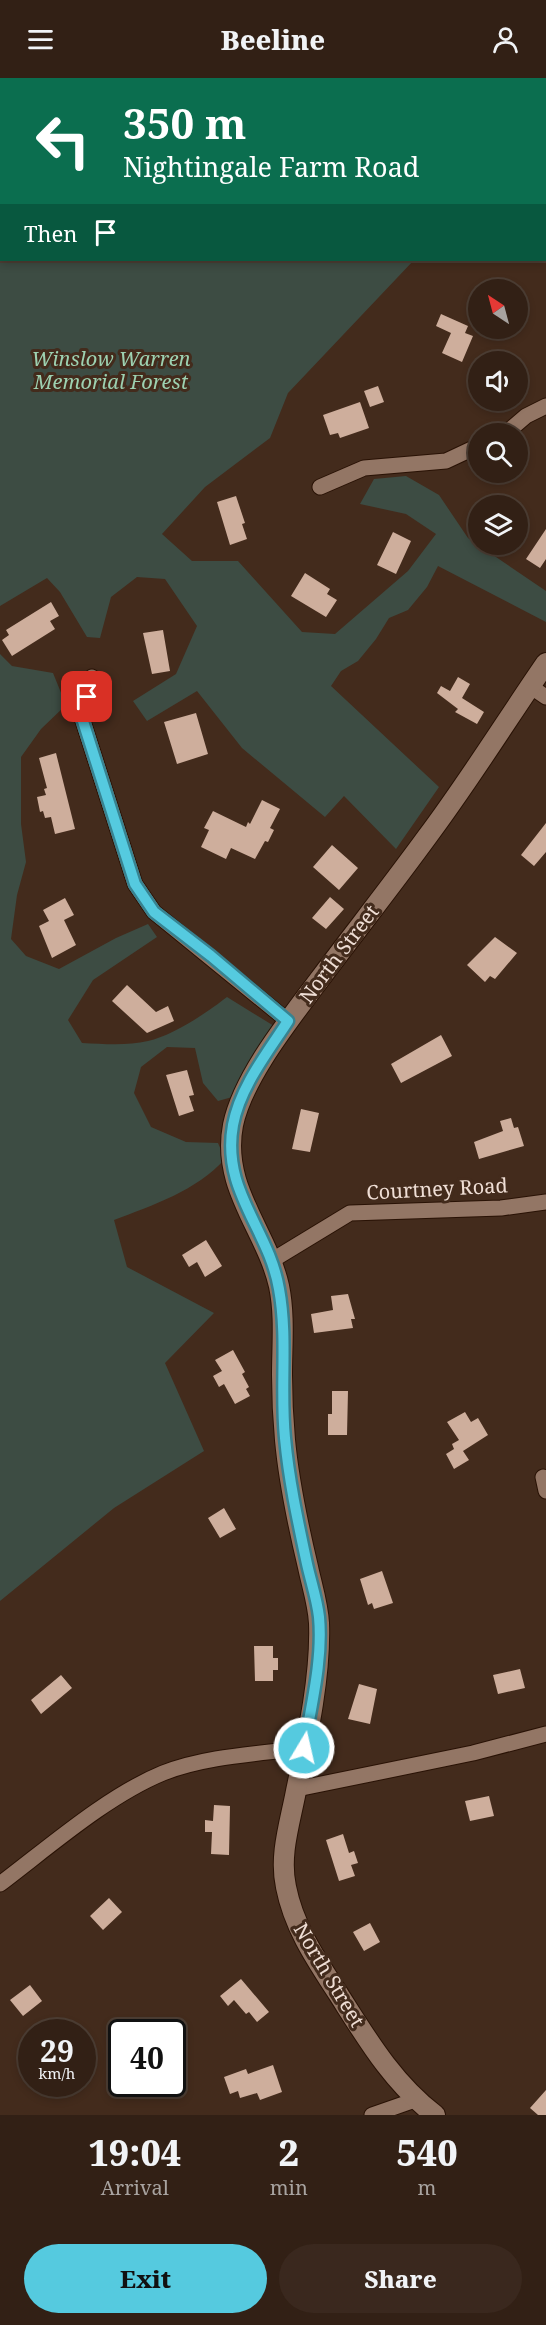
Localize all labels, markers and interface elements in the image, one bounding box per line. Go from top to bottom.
text: Beeline [221,21,325,58]
icon: menu [24,23,57,56]
icon: person [489,23,522,56]
text: 350 m [123,94,247,151]
icon: left [24,102,102,180]
text: Nightingale Farm Road [123,148,419,185]
icon: arrive [89,216,122,249]
text: Then [24,218,77,248]
north arrow [468,279,528,339]
map controls [468,279,528,555]
park label: Winslow Warren Memorial Forest [31,345,191,395]
button: sound [468,351,528,411]
button: search [468,423,528,483]
button: layers [468,495,528,555]
pin [61,671,112,722]
icon: arrive [70,680,103,713]
street label: North Street [293,899,385,1009]
street label: Courtney Road [366,1171,508,1206]
position arrow [272,1716,336,1780]
street label: North Street [288,1918,371,2032]
speed limit sign: 40 [108,2019,186,2097]
text: 29 [40,2030,74,2071]
text: km/h [39,2063,75,2083]
text: 19:04 [88,2128,181,2177]
text: 2 [279,2128,299,2177]
text: 540 [396,2128,458,2177]
text: Arrival [101,2174,169,2201]
text: min [270,2174,308,2201]
text: m [418,2174,436,2201]
button: Exit [24,2244,267,2313]
button: Share [279,2244,522,2313]

